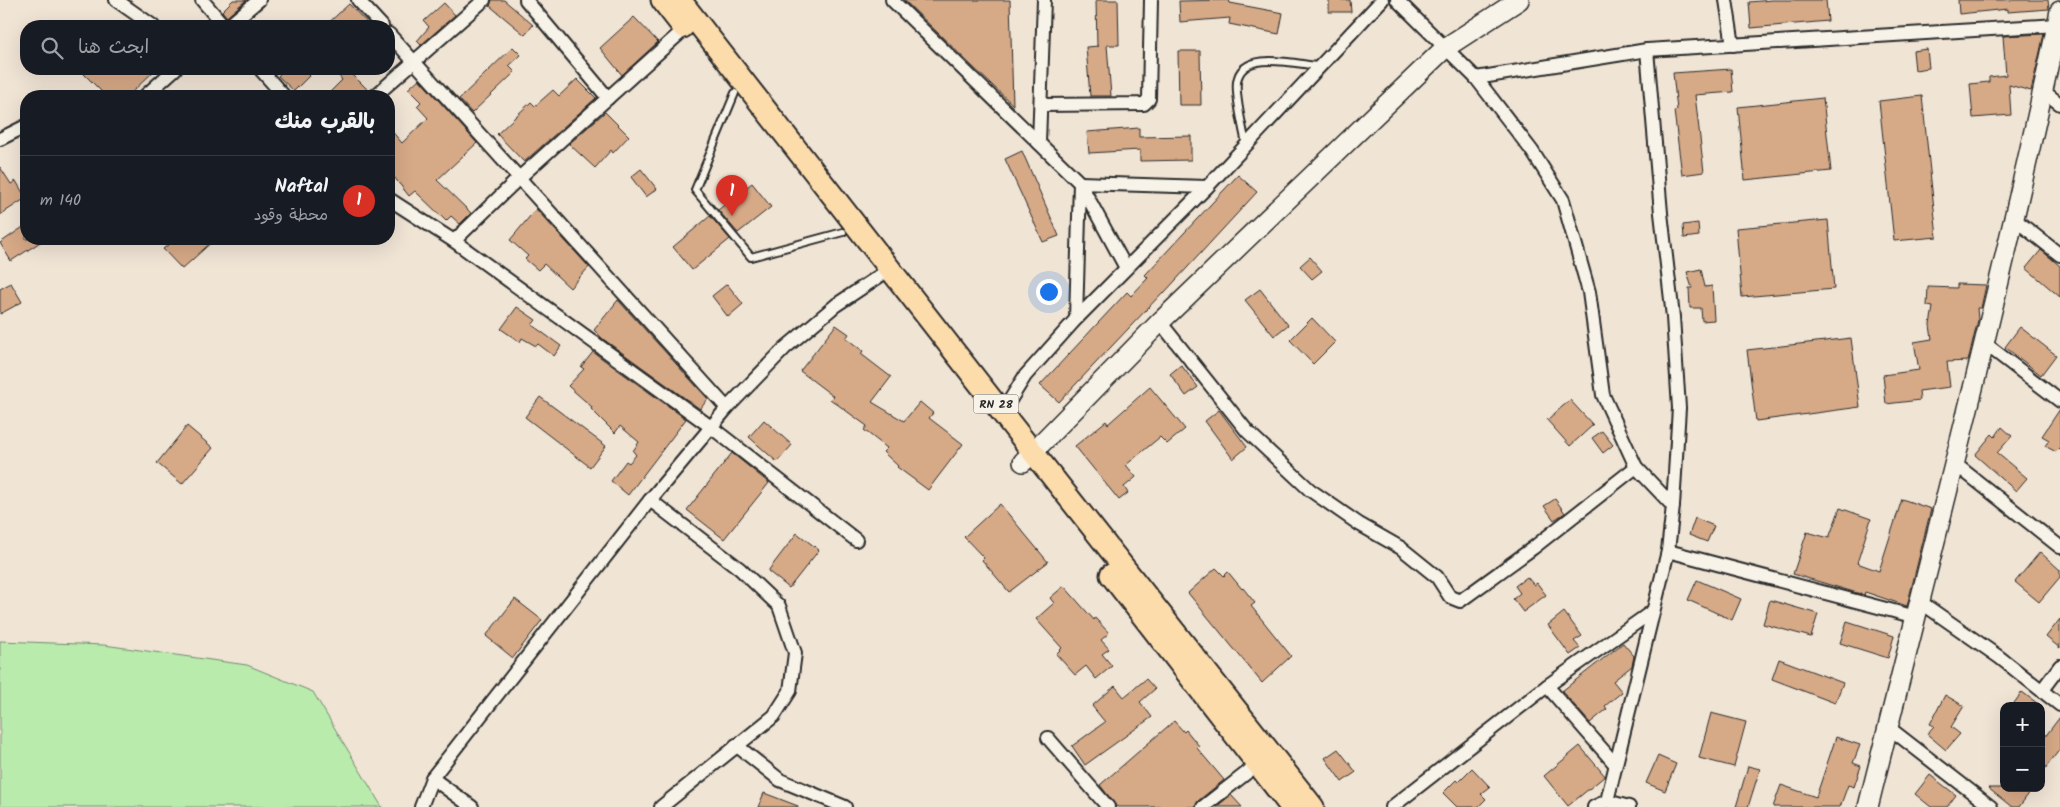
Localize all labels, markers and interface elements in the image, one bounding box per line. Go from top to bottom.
search box [20,20,395,75]
text: ابحث هنا [78,33,149,63]
icon: search [38,34,66,62]
text: بالقرب منك [275,106,375,139]
text: Naftal [275,172,328,202]
pin: 1 [716,175,748,216]
text: 140 m [40,188,81,213]
text: 1 [357,188,361,213]
text: محطة وقود [254,203,328,228]
your location [1036,279,1062,305]
road number: RN 28 [974,394,1018,414]
map controls [2000,702,2045,792]
button: + [2000,702,2045,747]
button: − [2000,747,2045,792]

